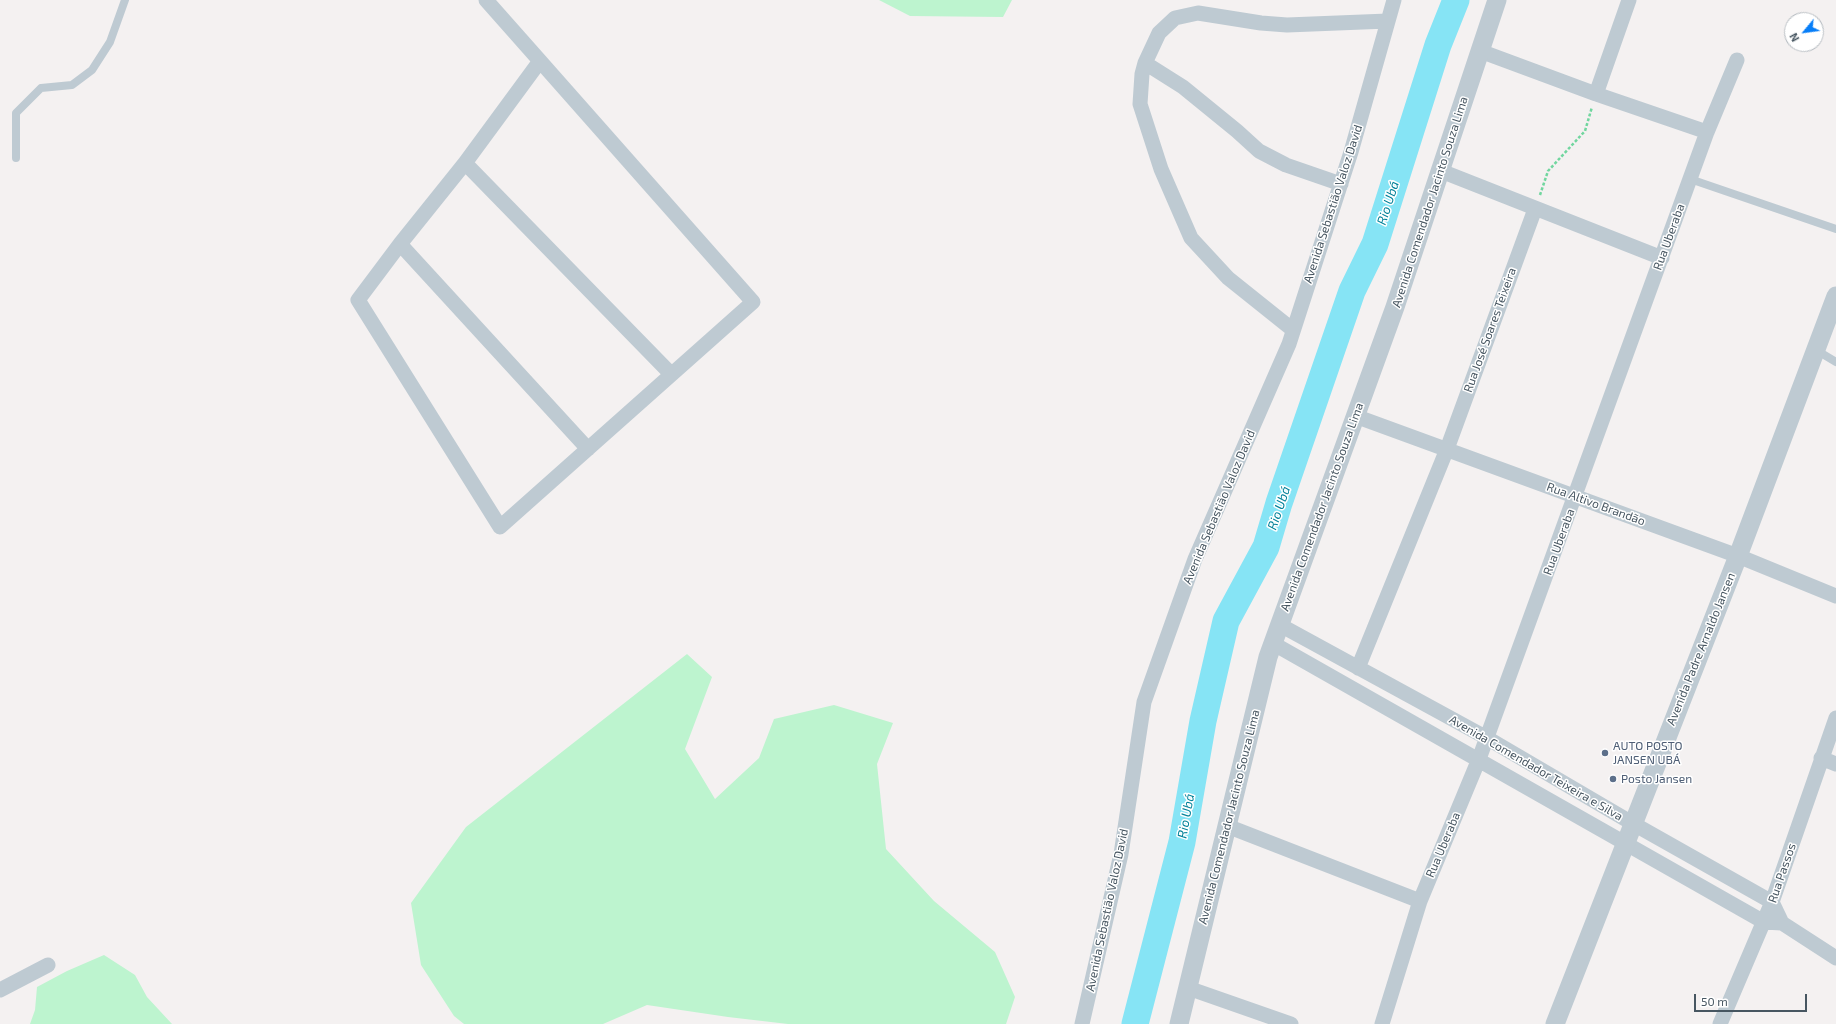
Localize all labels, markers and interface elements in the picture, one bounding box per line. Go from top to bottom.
north arrow [1784,12,1824,52]
text: N [1786,31,1802,44]
street label: Avenida Comendador Jacinto Souza Lima [1389,95,1471,309]
street label: Avenida Sebastião Valoz David [1301,123,1365,285]
water label: Rio Ubá [1374,179,1402,227]
street label: Rua Uberaba [1650,202,1688,272]
street label: Rua José Soares Teixeira [1461,266,1519,394]
street label: Avenida Comendador Jacinto Souza Lima [1277,401,1367,613]
street label: Avenida Sebastião Valoz David [1180,428,1258,586]
street label: Rua Altivo Brandão [1545,479,1647,529]
water label: Rio Ubá [1264,484,1294,532]
street label: Rua Uberaba [1540,507,1578,577]
street label: Avenida Padre Arnaldo Jansen [1664,571,1738,727]
street label: Avenida Comendador Jacinto Souza Lima [1195,708,1263,926]
street label: Avenida Comendador Teixeira e Silva [1447,712,1625,824]
place label: AUTO POSTO JANSEN UBÁ [1613,739,1683,767]
marker: AUTO POSTO JANSEN UBÁ [1600,748,1610,758]
place label: Posto Jansen [1621,772,1692,786]
marker: Posto Jansen [1608,774,1618,784]
water label: Rio Ubá [1174,792,1198,840]
street label: Rua Uberaba [1423,810,1463,880]
street label: Avenida Sebastião Valoz David [1083,827,1131,993]
street label: Rua Passos [1765,841,1799,905]
scale bar [1696,986,1809,1012]
text: 50 m [1701,994,1728,1008]

